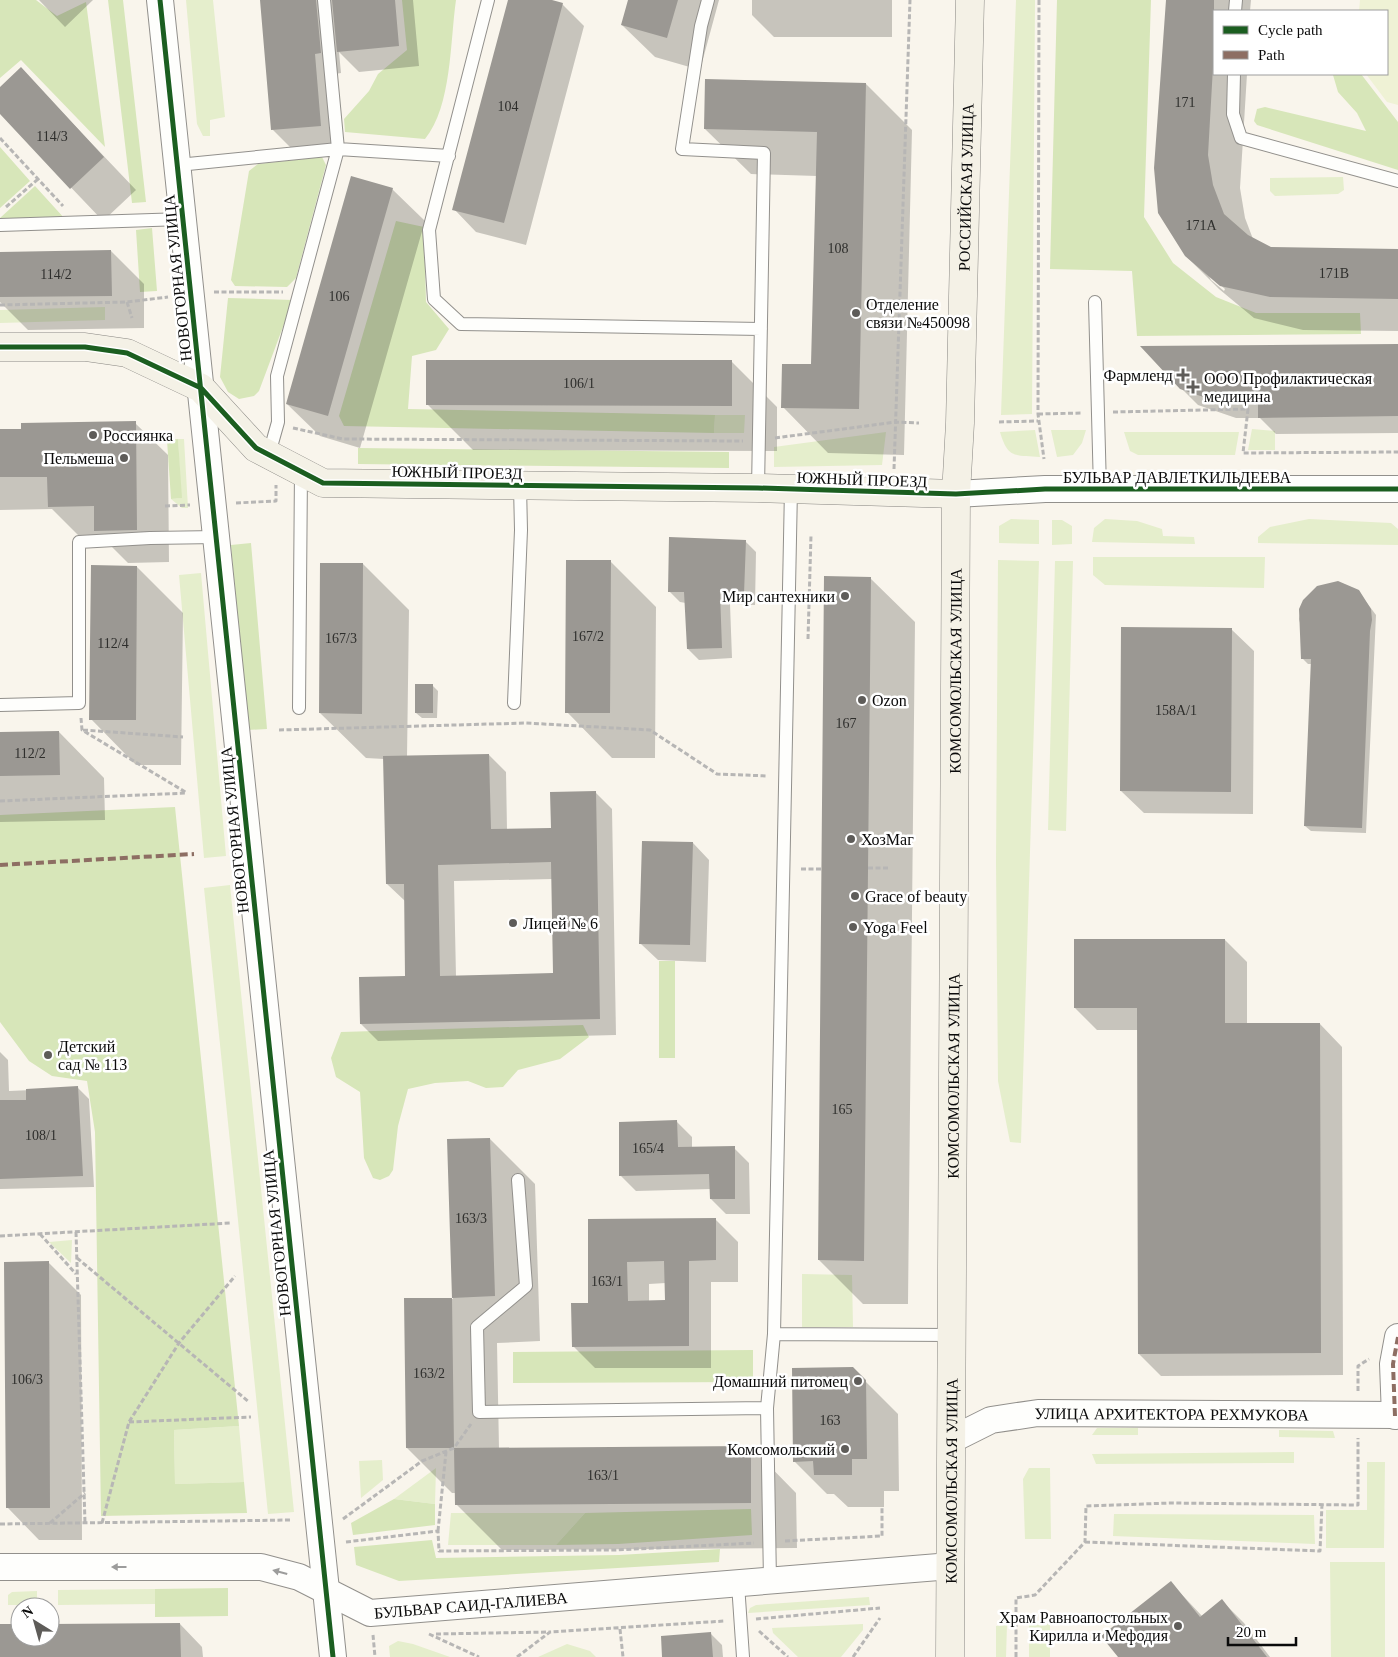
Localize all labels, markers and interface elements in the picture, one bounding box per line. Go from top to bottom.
legend [1213,10,1388,75]
text: Cycle path [1258,22,1323,38]
text: Path [1258,47,1285,63]
house number: 171 [1175,95,1196,110]
house number: 104 [498,99,519,114]
street label: РОССИЙСКАЯ УЛИЦА [956,103,977,271]
house number: 114/3 [36,129,68,144]
street label: НОВОГОРНАЯ УЛИЦА [160,193,196,362]
house number: 171А [1185,218,1217,233]
house number: 108 [828,241,849,256]
house number: 171В [1319,266,1349,281]
house number: 114/2 [40,267,72,282]
house number: 106 [329,289,350,304]
place label: Отделение связи №450098 [866,296,970,331]
marker: Отделение связи №450098 [850,307,862,319]
place label: Фармленд [1104,367,1173,385]
marker: Фармленд [1177,369,1189,381]
place label: ООО Профилактическая медицина [1204,370,1373,406]
house number: 106/1 [563,376,595,391]
marker: ООО Профилактическая медицина [1186,380,1200,394]
place label: Россиянка [103,427,173,444]
marker: Россиянка [87,429,99,441]
place label: Пельмеша [43,450,114,467]
marker: Пельмеша [118,452,130,464]
street label: ЮЖНЫЙ ПРОЕЗД [391,462,523,483]
street label: ЮЖНЫЙ ПРОЕЗД [796,468,928,491]
street label: БУЛЬВАР ДАВЛЕТКИЛЬДЕЕВА [1063,469,1291,487]
street label: КОМСОМОЛЬСКАЯ УЛИЦА [947,568,966,774]
place label: Мир сантехники [722,588,835,606]
marker: Мир сантехники [839,590,851,602]
house number: 167/2 [572,629,604,644]
house number: 167/3 [325,631,357,646]
house number: 112/4 [97,636,129,651]
place label: Ozon [872,692,907,709]
marker: Ozon [856,694,868,706]
house number: 158А/1 [1155,703,1197,718]
house number: 167 [836,716,857,731]
street label: НОВОГОРНАЯ УЛИЦА [217,745,253,914]
house number: 112/2 [14,746,46,761]
place label: ХозМаг [861,831,914,848]
marker: ХозМаг [845,833,857,845]
place label: Grace of beauty [865,888,967,906]
marker: Grace of beauty [849,890,861,902]
place label: Лицей № 6 [523,915,598,933]
marker: Лицей № 6 [507,917,519,929]
place label: Yoga Feel [863,919,928,937]
marker: Yoga Feel [847,921,859,933]
street label: КОМСОМОЛЬСКАЯ УЛИЦА [944,973,963,1179]
place label: Детский сад № 113 [58,1038,127,1074]
marker: Детский сад № 113 [42,1049,54,1061]
house number: 165 [832,1102,853,1117]
house number: 108/1 [25,1128,57,1143]
house number: 165/4 [632,1141,664,1156]
street label: НОВОГОРНАЯ УЛИЦА [259,1148,295,1317]
house number: 163/3 [455,1211,487,1226]
house number: 163/1 [591,1274,623,1289]
house number: 163/2 [413,1366,445,1381]
house number: 106/3 [11,1372,43,1387]
place label: Домашний питомец [713,1373,848,1391]
marker: Домашний питомец [852,1375,864,1387]
street label: КОМСОМОЛЬСКАЯ УЛИЦА [942,1378,961,1584]
street label: УЛИЦА АРХИТЕКТОРА РЕХМУКОВА [1035,1405,1309,1424]
house number: 163 [820,1413,841,1428]
place label: Комсомольский [727,1441,835,1458]
marker: Комсомольский [839,1443,851,1455]
house number: 163/1 [587,1468,619,1483]
one-way arrow [110,1563,126,1571]
one-way arrow [273,1568,288,1576]
street label: БУЛЬВАР САИД-ГАЛИЕВА [373,1589,569,1622]
north arrow [10,1597,60,1647]
text: N [19,1603,36,1621]
place label: Храм Равноапостольных Кирилла и Мефодия [999,1609,1169,1645]
scale bar [1228,1614,1296,1646]
marker: Храм Равноапостольных Кирилла и Мефодия [1172,1620,1184,1632]
text: 20 m [1236,1624,1267,1640]

